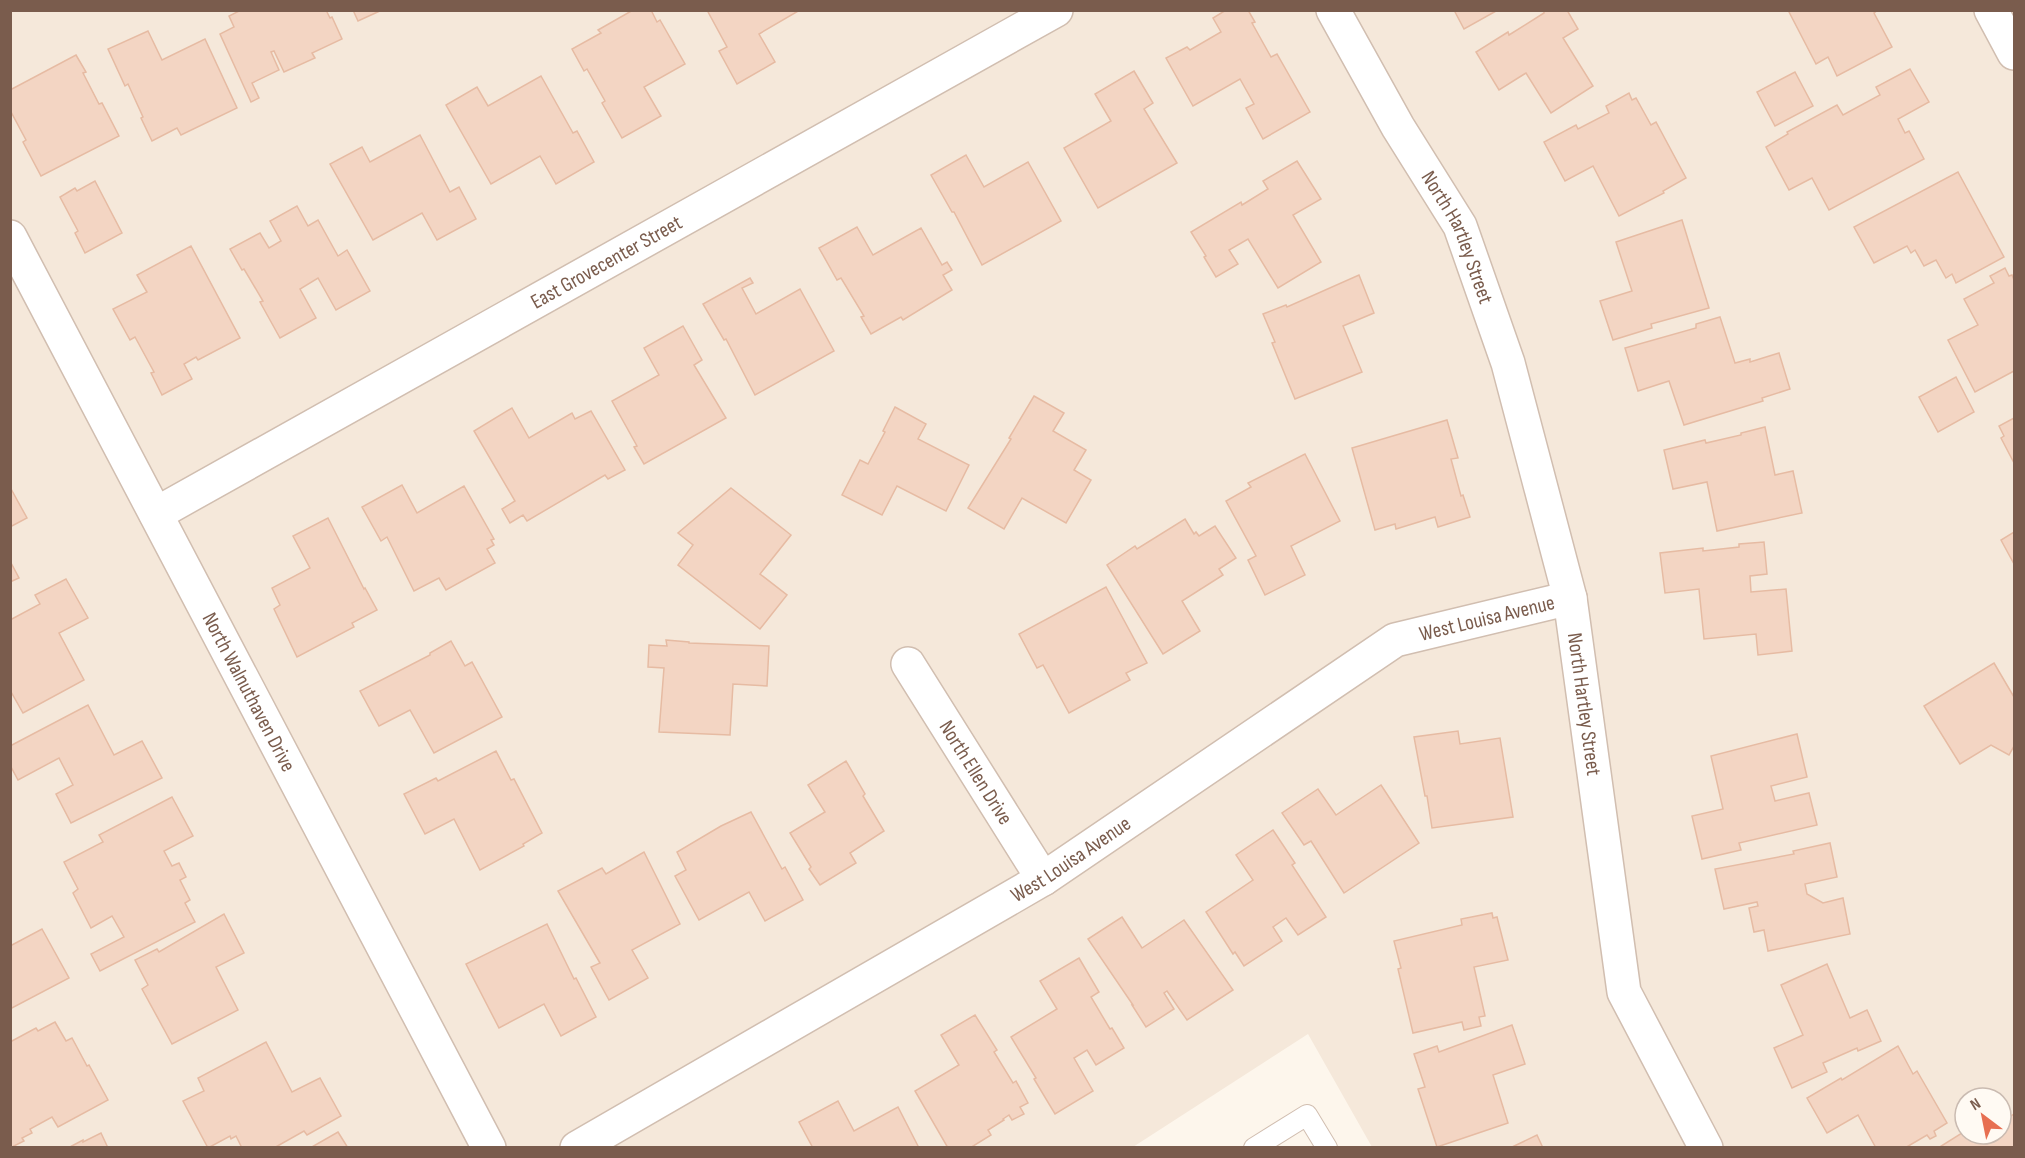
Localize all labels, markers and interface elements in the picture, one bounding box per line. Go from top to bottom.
street label: North Hartley Street [1416,167,1498,307]
street label: East Grovecenter Street [526,210,686,315]
street label: West Louisa Avenue [1417,590,1557,647]
street label: North Walnuthaven Drive [197,608,301,776]
street label: North Hartley Street [1562,631,1606,777]
street label: North Ellen Drive [934,716,1018,829]
street label: West Louisa Avenue [1006,811,1136,908]
north arrow [1953,1086,2013,1146]
text: N [1967,1094,1985,1115]

